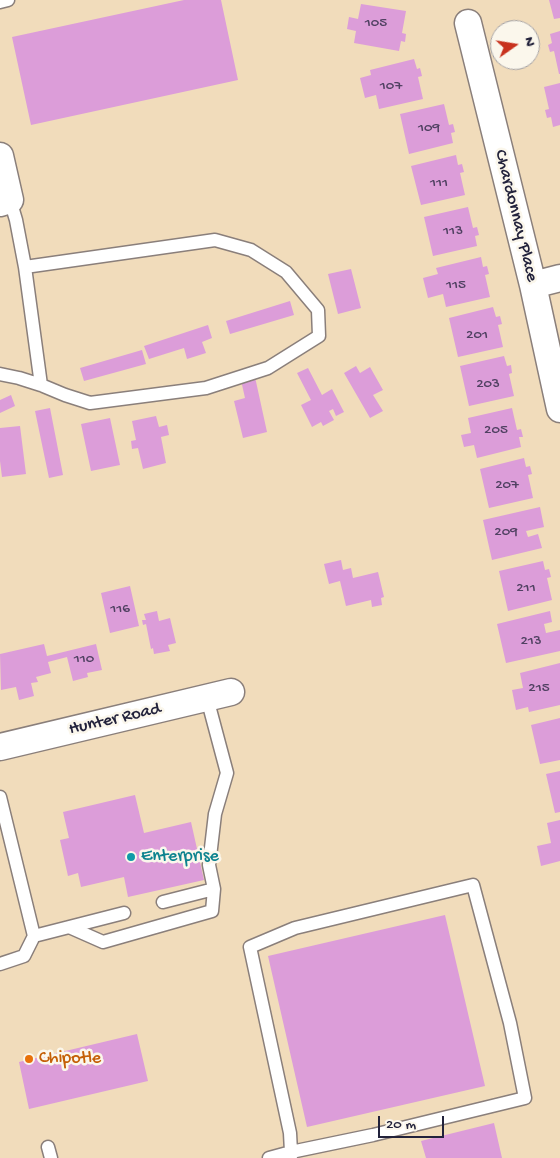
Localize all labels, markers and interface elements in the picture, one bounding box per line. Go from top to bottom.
house number: 105 [365,15,387,33]
north arrow [490,20,540,70]
text: N [520,35,538,48]
house number: 107 [380,78,402,96]
house number: 109 [418,120,440,138]
street label: Chardonnay Place [488,148,542,284]
house number: 111 [430,175,448,193]
house number: 113 [443,223,463,241]
house number: 115 [446,277,466,295]
house number: 201 [466,327,488,345]
house number: 203 [476,376,500,394]
house number: 205 [484,422,508,440]
house number: 207 [495,477,519,495]
house number: 209 [494,524,518,542]
house number: 211 [516,580,536,598]
house number: 116 [110,601,130,619]
house number: 213 [520,633,542,651]
house number: 110 [74,651,94,669]
house number: 215 [528,680,550,698]
street label: Hunter Road [67,699,163,741]
place label: Enterprise [141,846,219,868]
marker: Enterprise [125,851,137,863]
place label: Chipotle [39,1048,101,1070]
marker: Chipotle [23,1053,35,1065]
scale bar [380,1106,446,1138]
text: 20 m [386,1116,416,1134]

